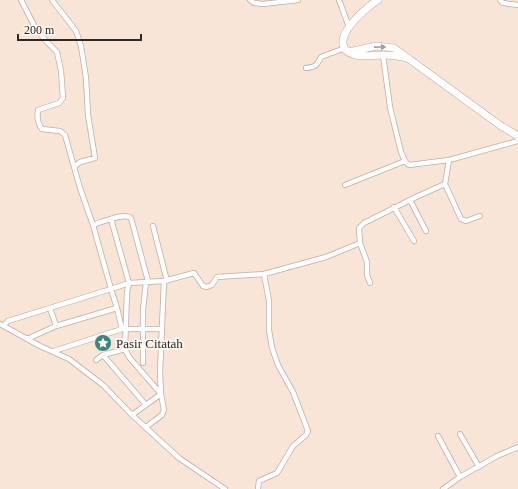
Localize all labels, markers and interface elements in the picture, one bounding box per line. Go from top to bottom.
scale bar [18,16,141,42]
text: 200 m [24,23,55,37]
one-way arrow [374,44,387,50]
place icon: Pasir Citatah [93,333,113,353]
place label: Pasir Citatah [116,336,183,351]

